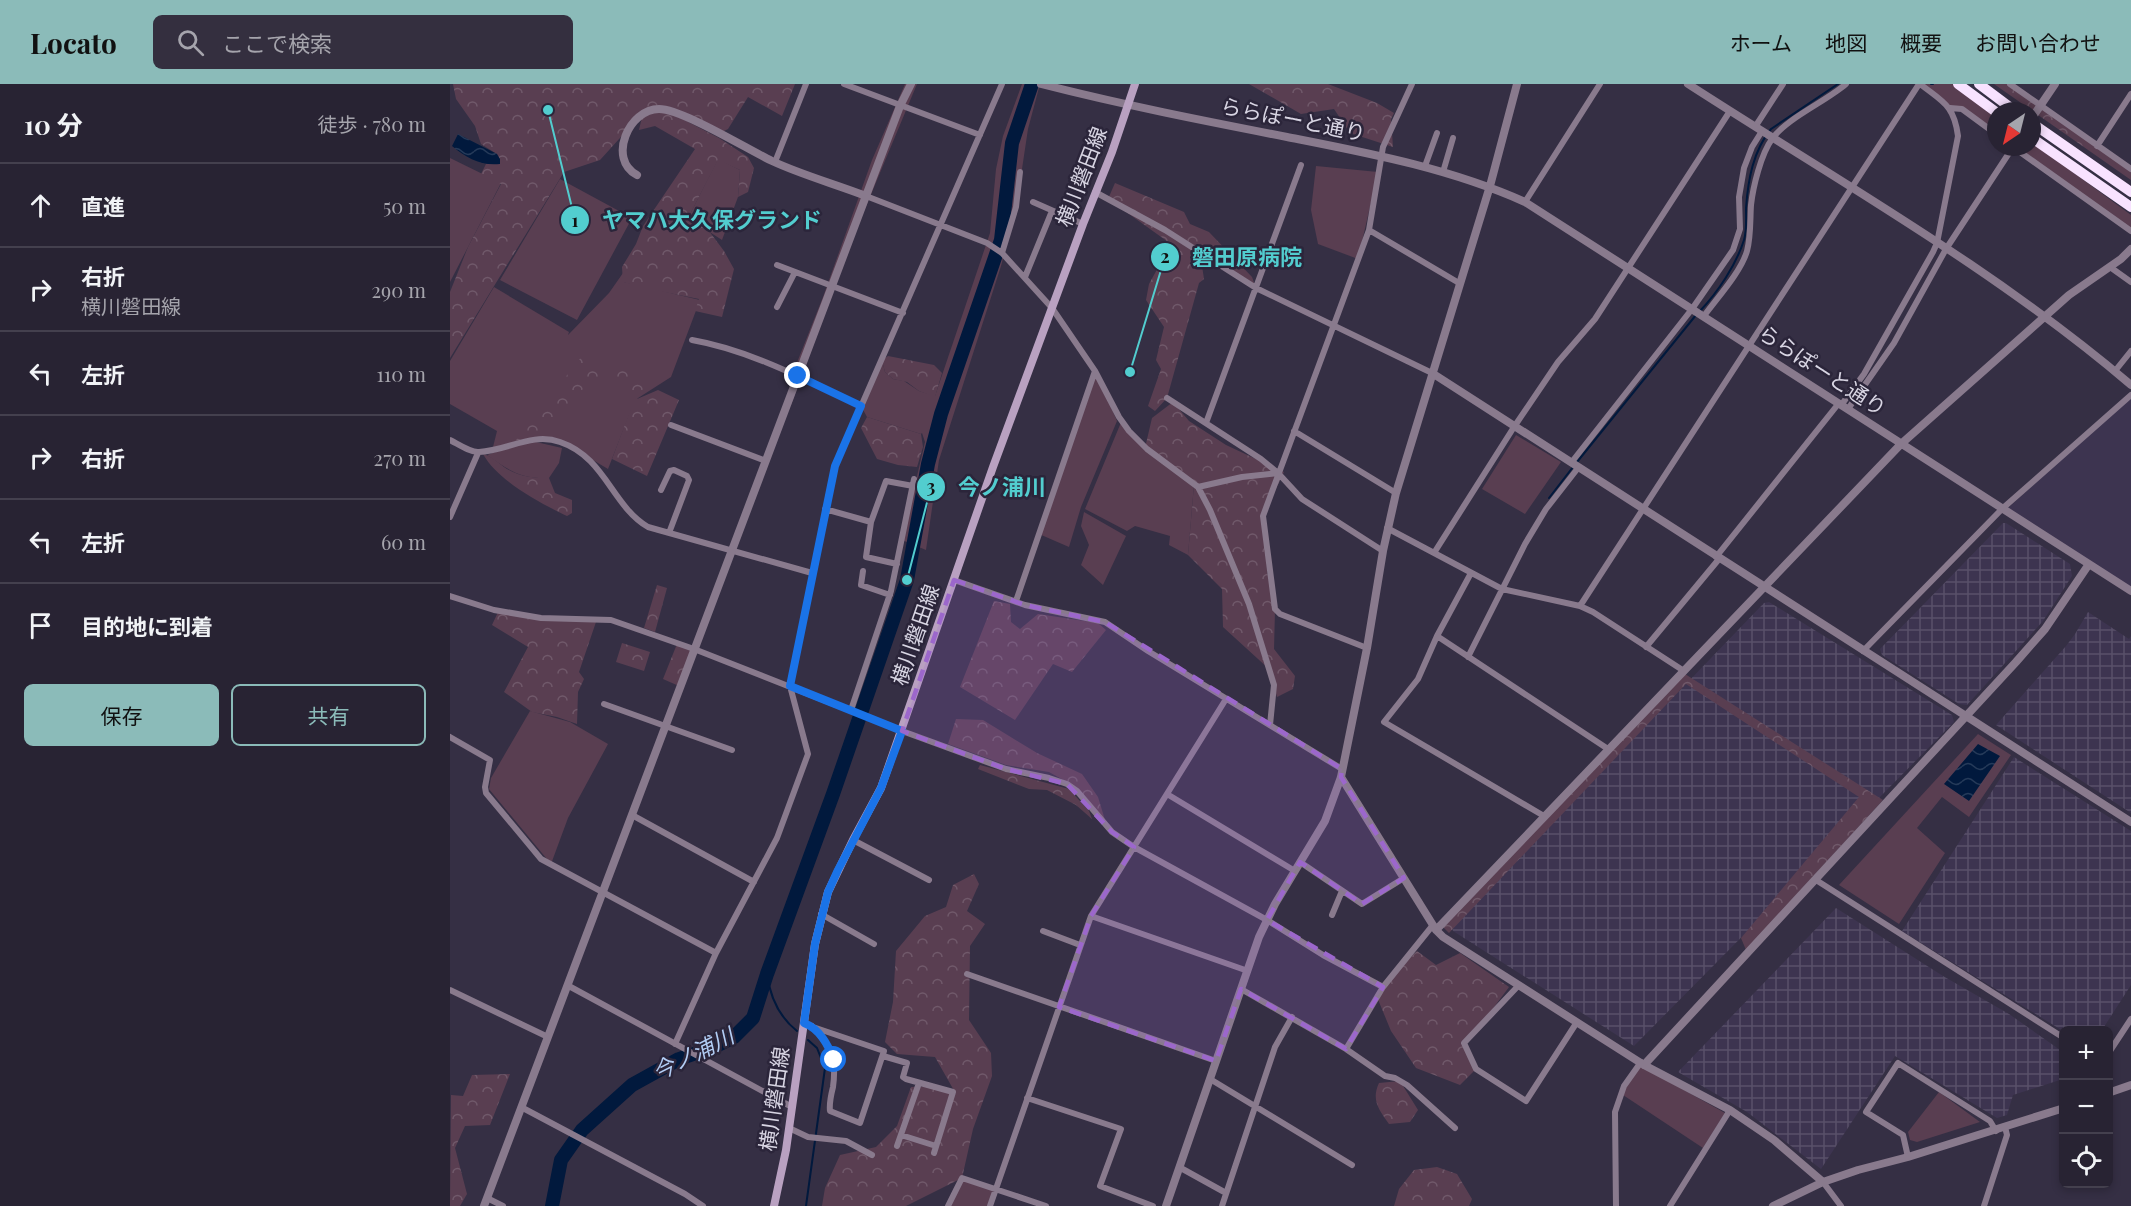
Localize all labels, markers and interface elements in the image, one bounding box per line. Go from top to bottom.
search box [153,15,573,69]
text: Locato [30,24,117,61]
icon: search [174,26,207,59]
text: ここで検索 [222,28,332,58]
text: ホーム [1730,28,1792,56]
text: 地図 [1825,28,1867,56]
text: 概要 [1900,28,1942,56]
text: お問い合わせ [1975,28,2101,56]
street label: ららぽーと通り [1219,90,1368,146]
north arrow [1987,102,2041,156]
text: 10 分 [24,107,83,142]
text: 徒歩 · 780 m [318,110,426,137]
street label: 横川磐田線 [1048,122,1112,230]
icon: ahead [24,189,57,222]
text: 直進 [81,191,125,221]
text: 50 m [383,192,426,219]
callout: ヤマハ大久保グランド [560,200,834,240]
text: ヤマハ大久保グランド [602,204,822,234]
text: 1 [572,208,579,232]
callout: 磐田原病院 [1150,237,1314,277]
text: 磐田原病院 [1192,241,1302,271]
text: 2 [1160,244,1170,268]
text: 右折 [81,261,125,291]
icon: right [24,273,57,306]
text: 290 m [372,276,426,303]
text: 横川磐田線 [81,292,181,319]
street label: ららぽーと通り [1754,318,1892,421]
icon: left [24,357,57,390]
text: 左折 [81,359,125,389]
text: 110 m [376,360,426,387]
route end [784,362,810,388]
icon: right [24,441,57,474]
text: 右折 [81,443,125,473]
text: 270 m [374,444,426,471]
callout: 今ノ浦川 [916,467,1058,507]
text: 今ノ浦川 [958,471,1046,501]
text: 3 [927,474,936,498]
icon: left [24,525,57,558]
text: 左折 [81,527,125,557]
text: 60 m [381,528,426,555]
street label: 横川磐田線 [884,580,944,689]
icon: arrive [24,609,57,642]
text: 目的地に到着 [81,611,213,641]
button: 保存 [24,684,219,746]
button: 共有 [231,684,426,746]
water label: 今ノ浦川 [647,1019,740,1086]
map controls [2059,1026,2113,1188]
button: + [2059,1026,2113,1080]
street label: 横川磐田線 [752,1045,794,1153]
route start [820,1046,846,1072]
button: − [2059,1080,2113,1134]
button: locate [2059,1134,2113,1188]

